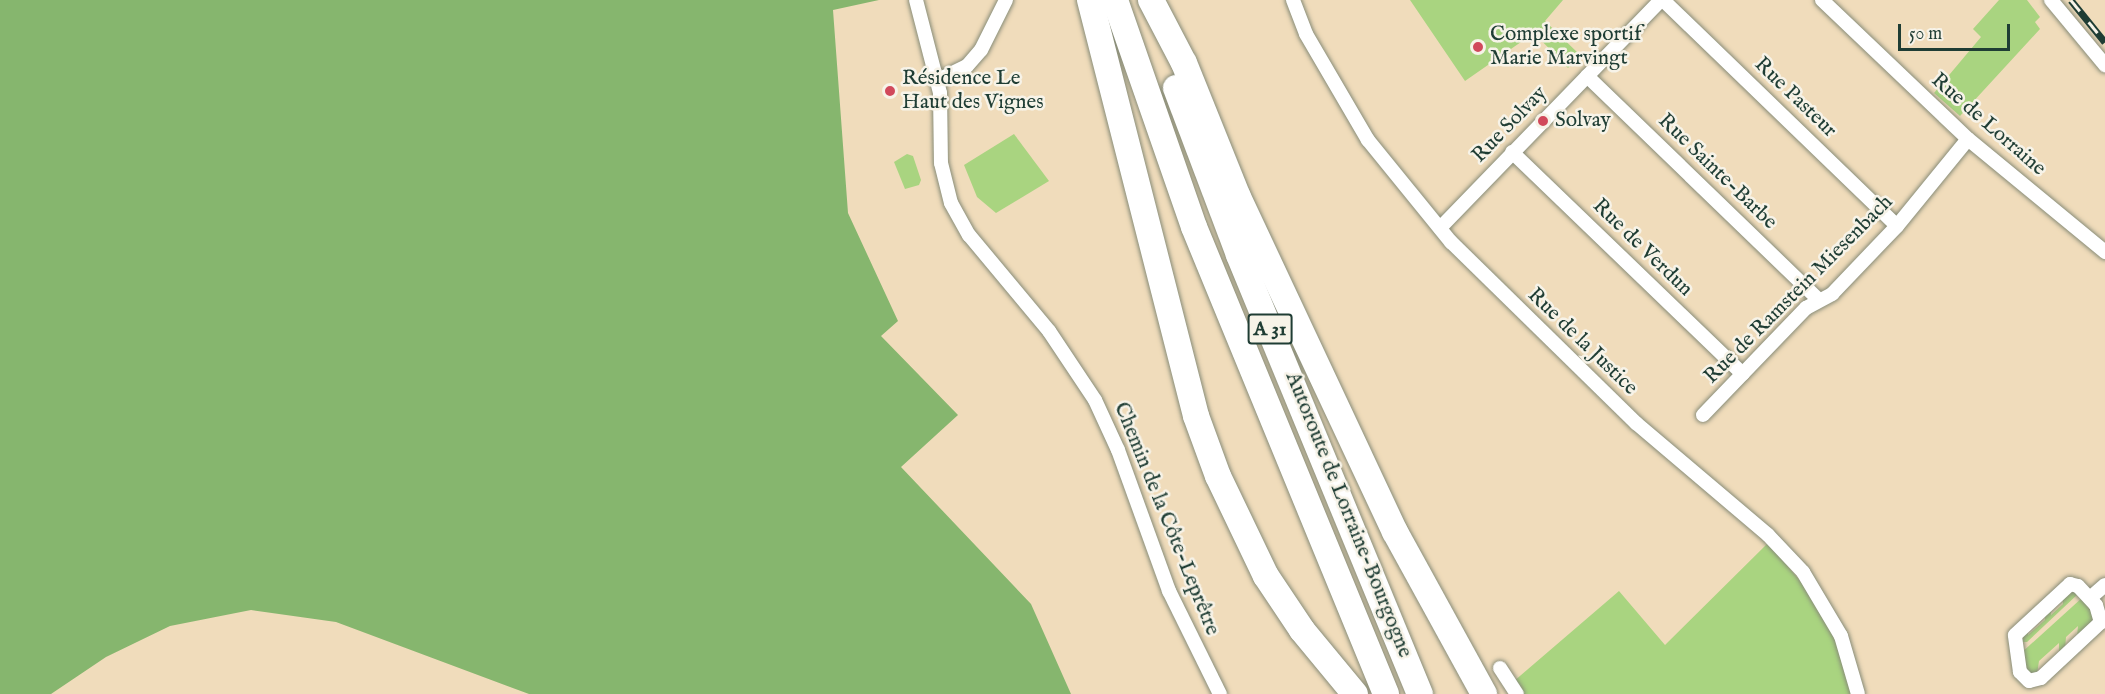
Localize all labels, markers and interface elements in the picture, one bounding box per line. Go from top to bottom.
scale bar [1901,12,2014,50]
place label: Complexe sportif Marie Marvingt [1490,22,1642,72]
text: 50 m [1909,23,1942,46]
marker: Complexe sportif Marie Marvingt [1471,40,1485,54]
street label: Rue Pasteur [1749,53,1841,143]
place label: Résidence Le Haut des Vignes [902,66,1044,116]
street label: Rue de Lorraine [1925,68,2051,182]
street label: Rue Solvay [1467,81,1553,169]
marker: Résidence Le Haut des Vignes [883,84,897,98]
place label: Solvay [1555,108,1611,134]
street label: Rue Sainte-Barbe [1652,109,1782,235]
marker: Solvay [1536,114,1550,128]
street label: Rue de Ramstein Miesenbach [1699,190,1899,390]
street label: Rue de Verdun [1587,194,1697,302]
street label: Rue de la Justice [1522,283,1642,401]
road number: A 31 [1248,312,1292,346]
street label: Autoroute de Lorraine-Bourgogne [1279,368,1417,662]
street label: Chemin de la Côte-Leprêtre [1108,399,1224,639]

